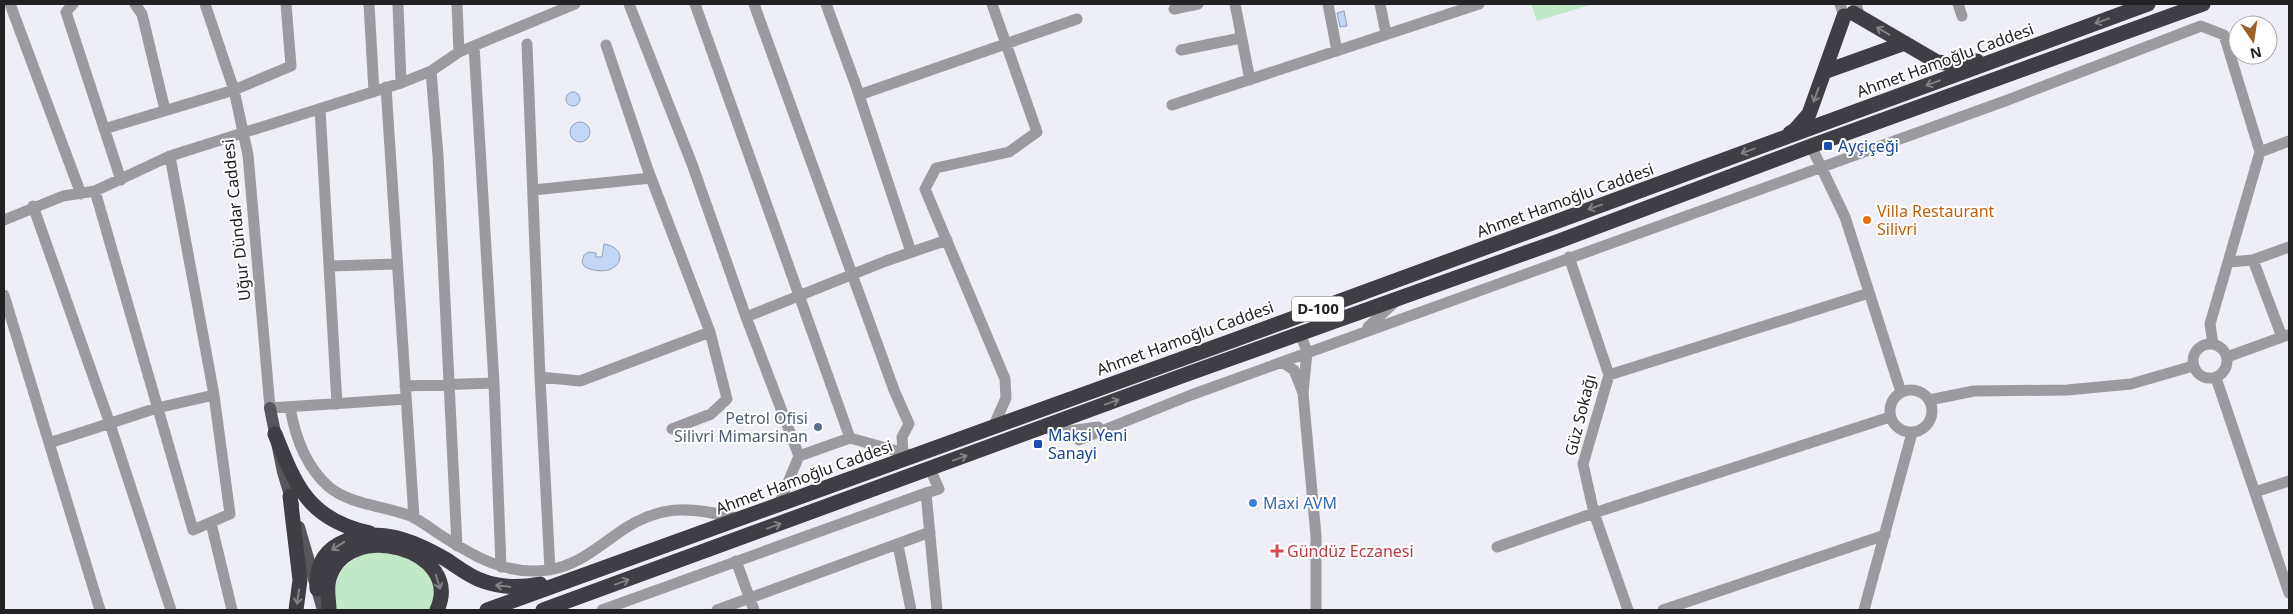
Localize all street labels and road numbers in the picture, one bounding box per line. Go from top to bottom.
street label: Ahmet Hamoğlu Caddesi [1853,18,2037,102]
street label: Uğur Dündar Caddesi [217,138,255,302]
street label: Ahmet Hamoğlu Caddesi [1473,158,1657,242]
street label: Ahmet Hamoğlu Caddesi [1093,296,1277,380]
road number: D-100 [1292,296,1344,322]
street label: Güz Sokağı [1559,372,1601,458]
street label: Ahmet Hamoğlu Caddesi [712,435,896,519]

